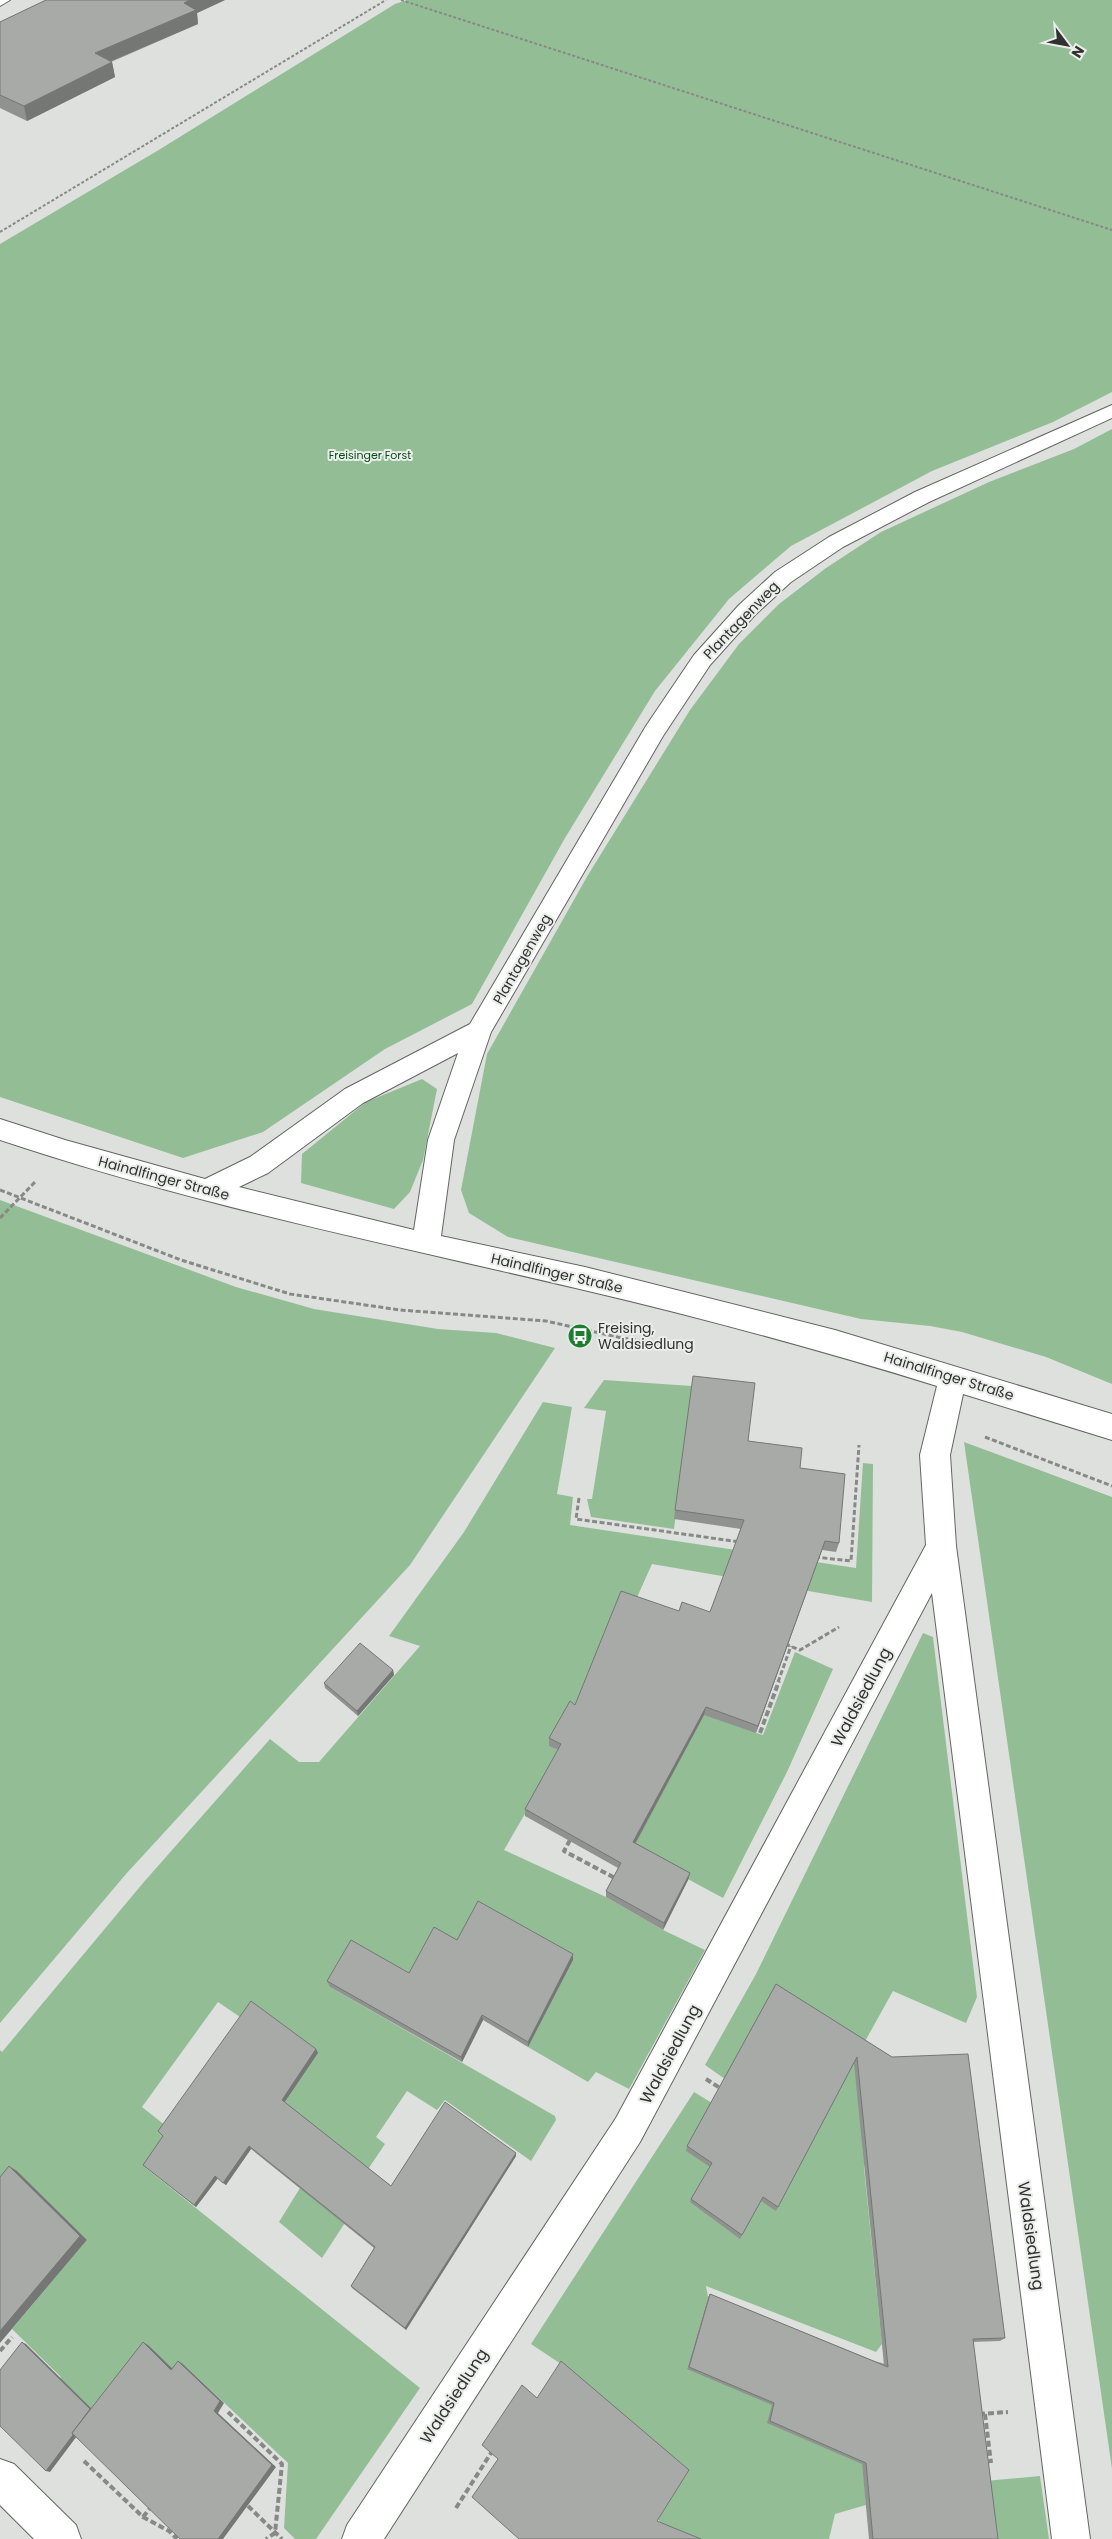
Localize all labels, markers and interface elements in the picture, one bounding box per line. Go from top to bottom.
north arrow [1042,20,1092,70]
text: N [1067,42,1089,62]
park label: Freisinger Forst [329,447,411,463]
street label: Plantagenweg [699,577,783,663]
street label: Plantagenweg [488,910,556,1008]
street label: Haindlfinger Straße [96,1151,232,1205]
street label: Haindlfinger Straße [489,1248,625,1298]
place label: Freising, Waldsiedlung [598,1318,694,1354]
bus stop icon: Freising, Waldsiedlung [567,1323,593,1349]
street label: Haindlfinger Straße [882,1347,1017,1405]
street label: Waldsiedlung [825,1643,897,1751]
street label: Waldsiedlung [634,2000,706,2108]
street label: Waldsiedlung [1012,2180,1050,2292]
street label: Waldsiedlung [415,2344,493,2448]

